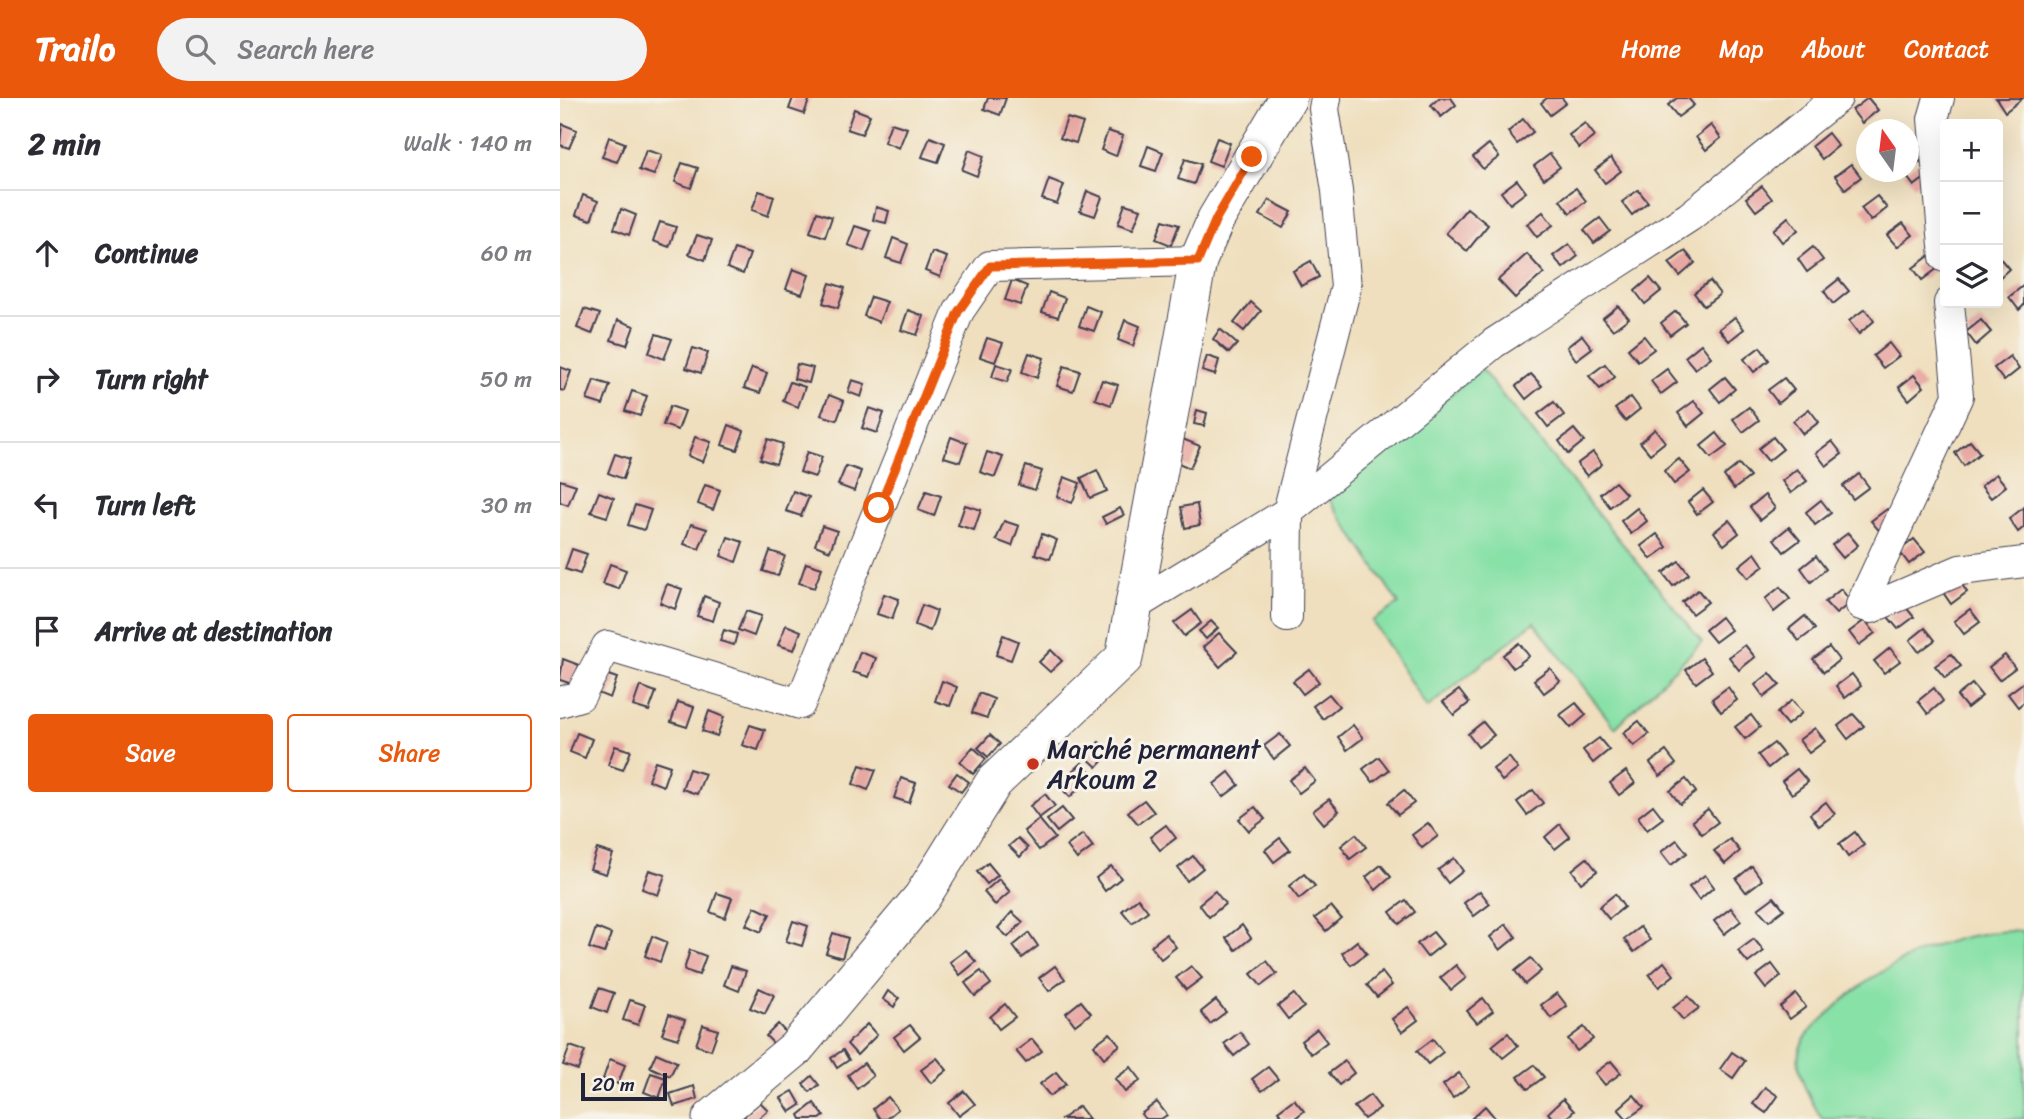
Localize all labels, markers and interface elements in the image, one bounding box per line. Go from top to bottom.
search box [157,18,647,81]
text: Trailo [35,20,115,78]
text: Search here [237,26,374,72]
text: Home [1621,28,1681,70]
text: Map [1719,28,1763,70]
text: About [1801,28,1866,70]
text: Contact [1904,28,1989,70]
icon: search [181,30,219,68]
text: 2 min [28,117,101,171]
north arrow [1856,119,1919,182]
map controls [1940,119,2003,308]
button: + [1940,119,2003,182]
text: Walk · 140 m [403,123,532,164]
route end [1236,141,1267,172]
button: − [1940,182,2003,245]
text: Continue [95,230,198,276]
text: 60 m [481,233,532,274]
icon: ahead [28,234,66,272]
button: layers [1940,245,2003,308]
text: Turn right [95,356,208,402]
text: 50 m [480,359,532,400]
icon: right [28,360,66,398]
text: Turn left [95,482,195,528]
text: 30 m [481,485,532,526]
icon: left [28,486,66,524]
route start [863,492,894,523]
text: Arrive at destination [95,608,332,654]
icon: arrive [28,612,66,650]
button: Save [28,714,273,792]
button: Share [287,714,532,792]
place label: Marché permanent Arkoum 2 [1046,726,1262,802]
marker: Marché permanent Arkoum 2 [1025,756,1041,772]
text: 20 m [592,1068,635,1101]
scale bar [581,1070,667,1102]

